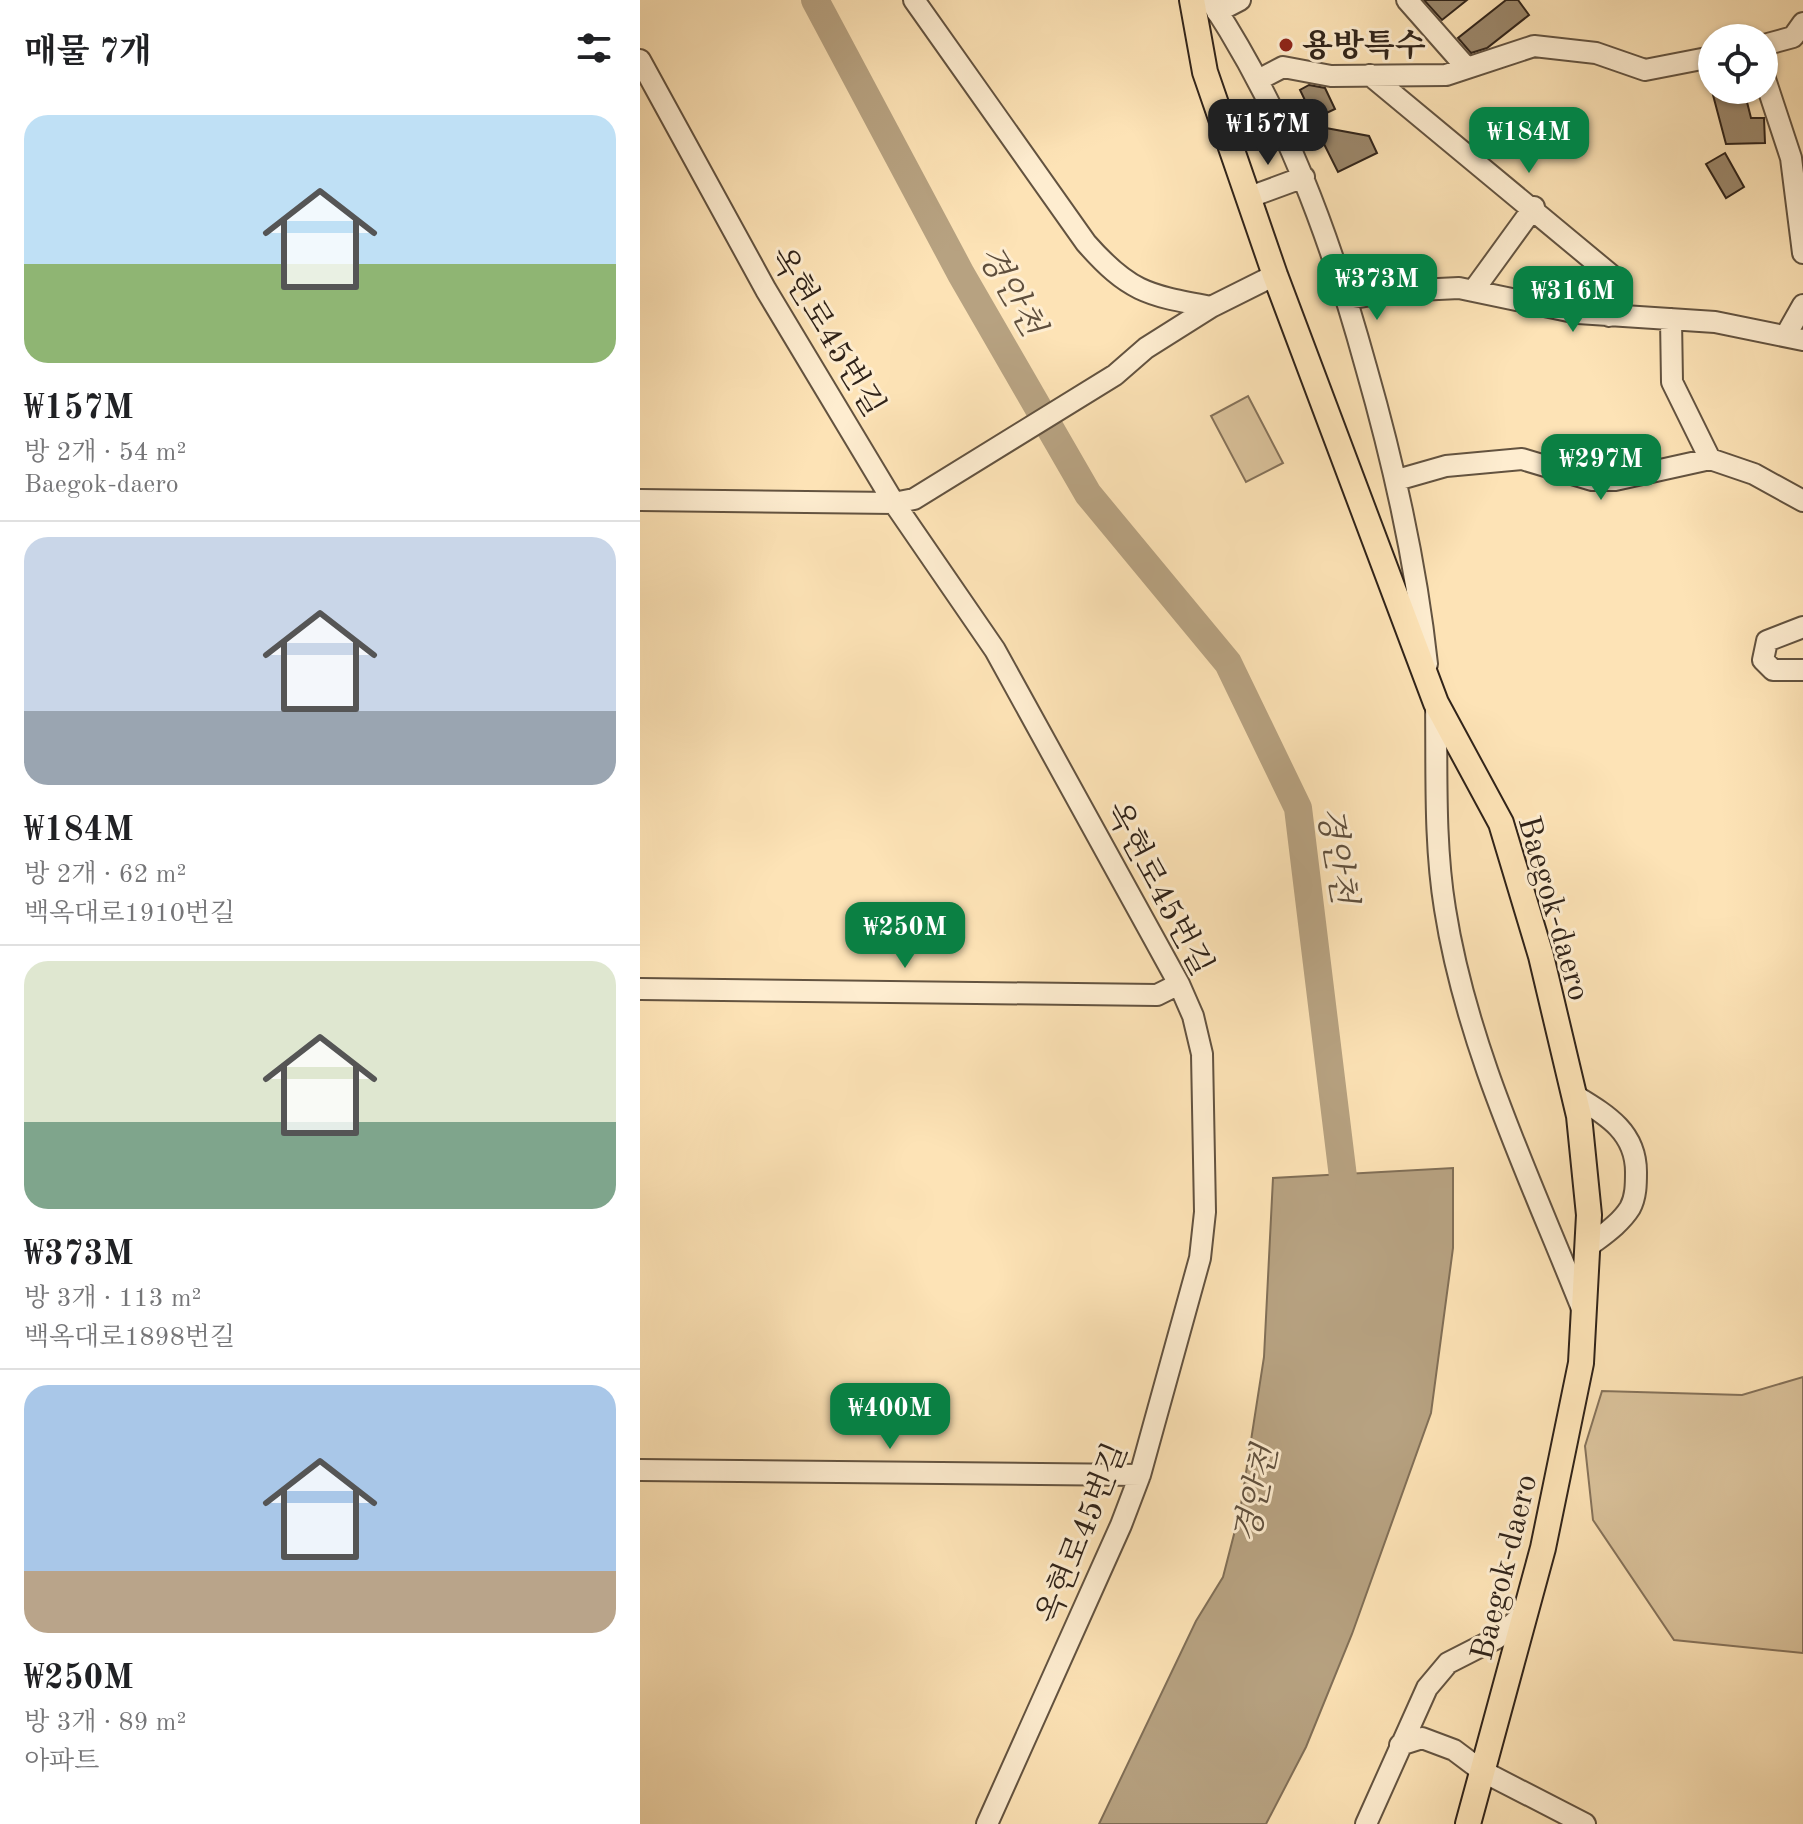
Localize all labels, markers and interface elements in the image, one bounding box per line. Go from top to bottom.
map controls [1698,24,1778,104]
button: locate [1698,24,1778,104]
icon: filters [572,26,616,70]
place label: 용방특수 [1302,28,1426,64]
text: 매물 7개 [24,36,152,70]
marker: 용방특수 [1277,36,1295,54]
pin: ₩157M [1212,99,1324,167]
pin: ₩184M [1473,107,1585,175]
text: ₩157M [1226,112,1310,138]
text: ₩184M [1487,120,1571,146]
icon: home [248,167,392,311]
water label: 경안천 [970,239,1052,345]
street label: 옥현로45번길 [762,240,892,423]
pin: ₩373M [1321,254,1433,322]
pin: ₩316M [1517,266,1629,334]
text: ₩373M [1335,267,1419,293]
text: ₩316M [1531,279,1615,305]
text: ₩157M [24,392,133,426]
pin: ₩297M [1545,434,1657,502]
text: 방 2개 · 54 m² [24,440,186,466]
text: ₩297M [1559,447,1643,473]
text: Baegok-daero [24,472,179,498]
icon: home [248,589,392,733]
street label: 옥현로45번길 [1098,795,1220,982]
water label: 경안천 [1311,804,1363,909]
street label: Baegok-daero [1510,813,1594,1005]
text: ₩184M [24,814,133,848]
text: 방 2개 · 62 m² [24,862,186,888]
text: 백옥대로1910번길 [24,901,235,927]
pin: ₩250M [849,902,961,970]
text: ₩250M [863,915,947,941]
icon: home [248,1013,392,1157]
text: ₩373M [24,1238,133,1272]
text: 방 3개 · 113 m² [24,1286,201,1312]
text: 백옥대로1898번길 [24,1325,235,1351]
pin: ₩400M [834,1383,946,1451]
text: ₩400M [848,1396,932,1422]
icon: home [248,1437,392,1581]
street label: 옥현로45번길 [1029,1438,1135,1629]
water label: 경안천 [1228,1440,1285,1546]
street label: Baegok-daero [1467,1471,1544,1664]
text: ₩250M [24,1662,133,1696]
text: 방 3개 · 89 m² [24,1710,186,1736]
text: 아파트 [24,1749,99,1775]

